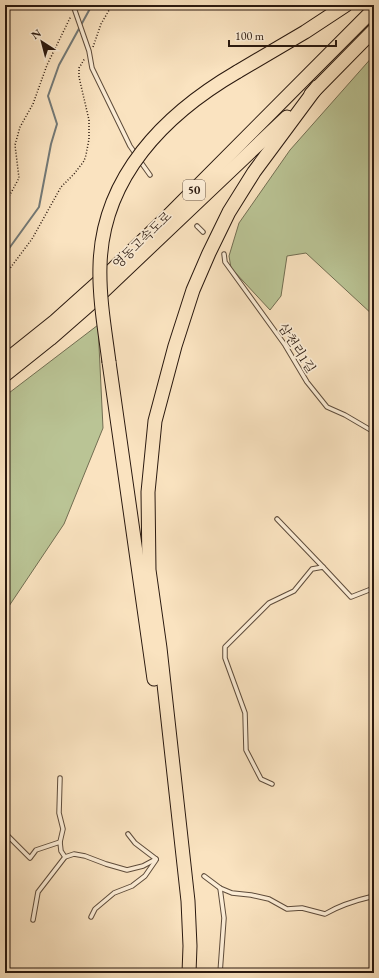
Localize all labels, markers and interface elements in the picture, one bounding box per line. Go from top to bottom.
north arrow [22,22,62,62]
scale bar [229,22,336,48]
text: N [28,26,44,42]
text: 100 m [235,28,265,44]
road number: 50 [183,180,205,200]
street label: 영동고속도로 [109,207,175,272]
street label: 삼천리1길 [274,320,320,376]

